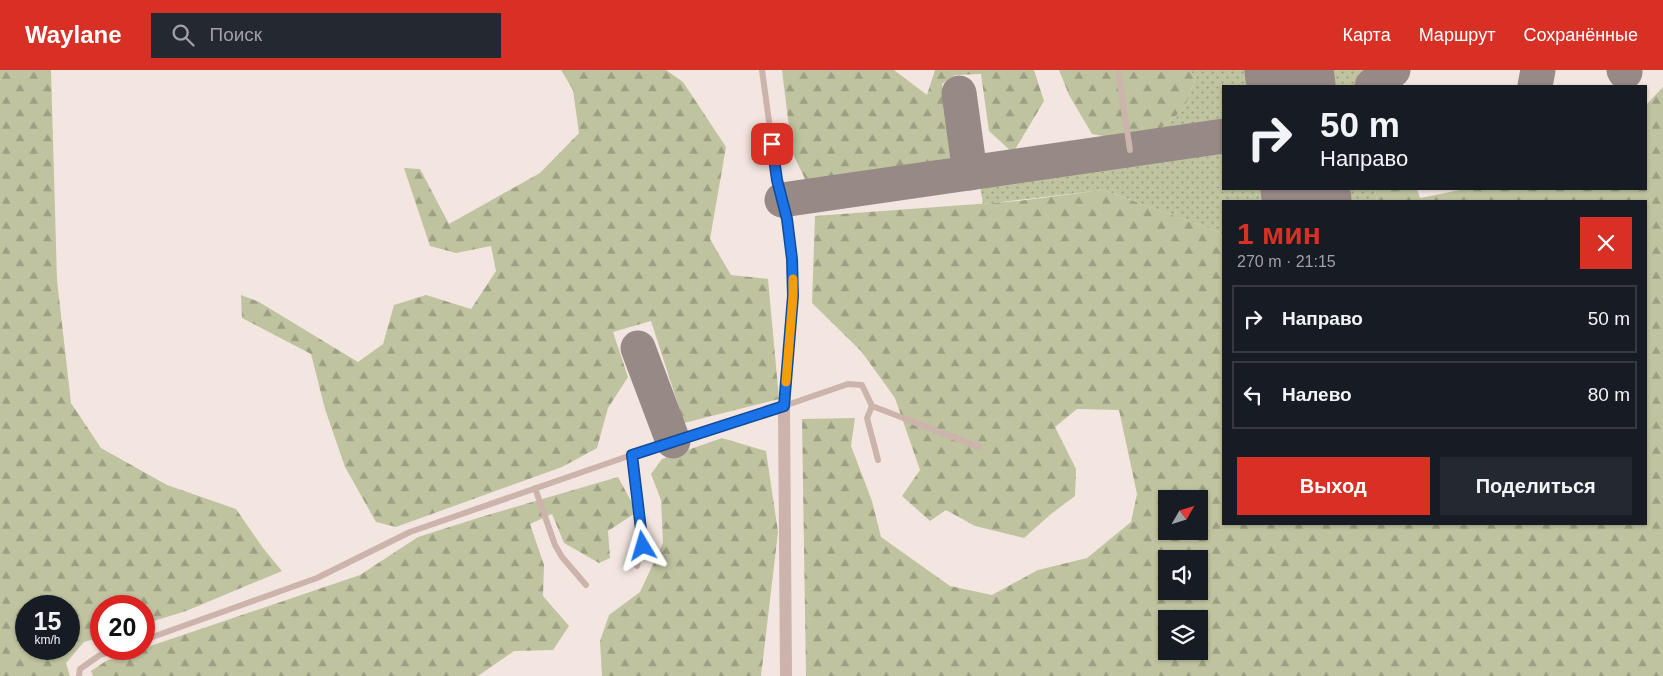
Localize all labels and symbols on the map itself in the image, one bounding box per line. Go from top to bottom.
pin [751,123,793,165]
north arrow [1158,490,1208,540]
position arrow [616,519,668,571]
speed limit sign: 20 [90,595,155,660]

